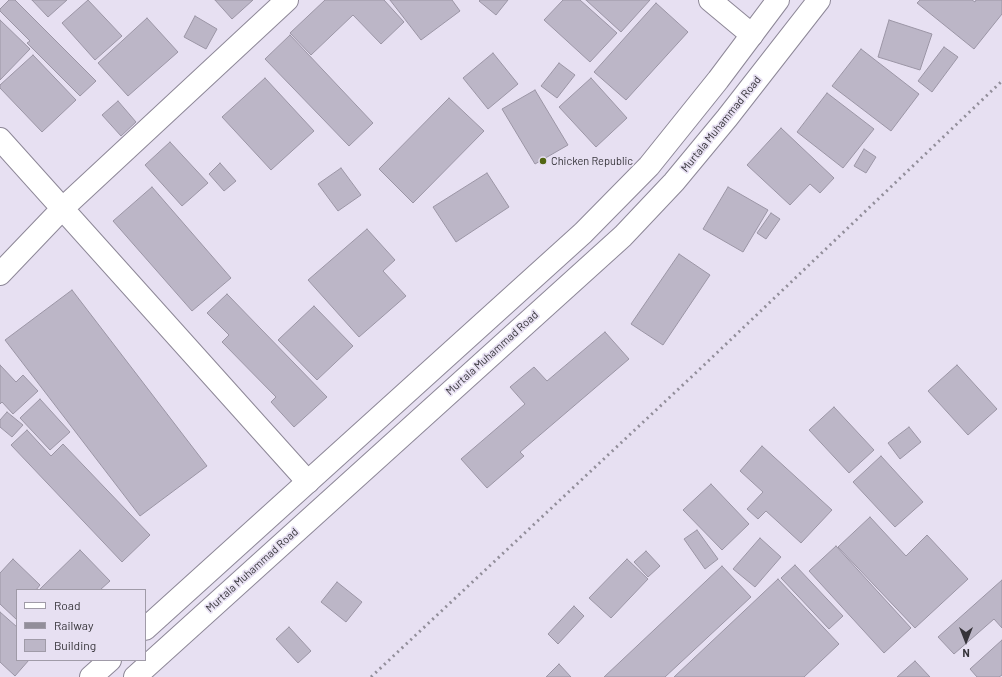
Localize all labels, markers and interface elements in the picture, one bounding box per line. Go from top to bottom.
street label: Murtala Muhammad Road [678,73,764,175]
place label: Chicken Republic [551,154,633,168]
marker: Chicken Republic [538,156,548,166]
street label: Murtala Muhammad Road [443,308,541,398]
street label: Murtala Muhammad Road [203,525,301,615]
legend [16,589,146,661]
text: Road [54,598,81,612]
text: Railway [54,618,93,632]
north arrow [946,621,986,661]
text: Building [54,638,96,652]
text: N [962,647,970,660]

